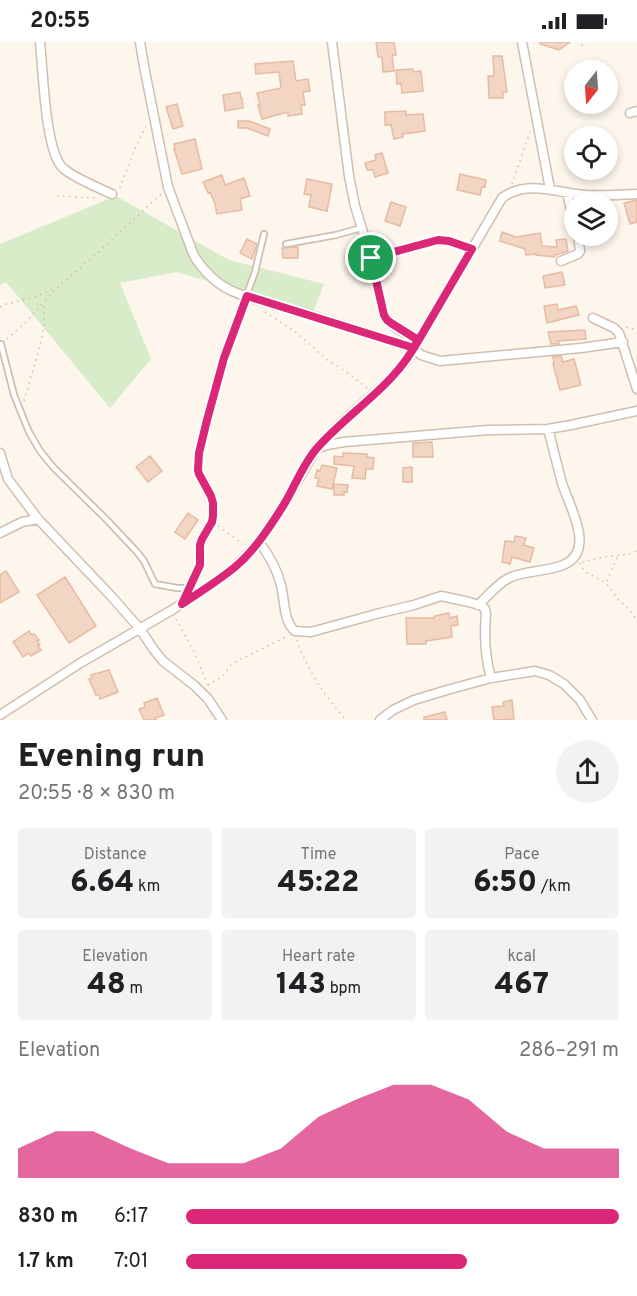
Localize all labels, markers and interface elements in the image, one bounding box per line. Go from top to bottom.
text: 20:55 [30,8,90,35]
north arrow [564,60,618,114]
map controls [564,60,618,246]
button: locate [564,126,618,180]
button: layers [564,192,618,246]
pin [345,232,396,283]
icon: arrive [354,241,387,274]
text: Evening run [18,737,205,779]
button: share [556,740,619,803]
text: 20:55 · 8 × 830 m [18,781,175,807]
text: Distance [84,845,147,865]
text: Time [301,845,336,865]
text: Pace [504,845,539,865]
text: 6.64 [70,865,134,902]
text: 45:22 [278,865,359,902]
text: 6:50 [473,865,537,902]
text: km [134,877,160,897]
text: /km [537,877,571,897]
text: Elevation [82,947,148,967]
text: Heart rate [282,947,355,967]
text: kcal [508,947,536,967]
text: 48 [87,967,126,1004]
text: 143 [276,967,326,1004]
text: 467 [495,967,549,1004]
text: m [126,979,143,999]
text: bpm [326,979,361,999]
text: Elevation [18,1038,100,1064]
text: 286–291 m [519,1038,619,1064]
text: 830 m [18,1204,78,1230]
text: 6:17 [114,1204,148,1230]
text: 1.7 km [18,1249,74,1275]
text: 7:01 [114,1249,148,1275]

